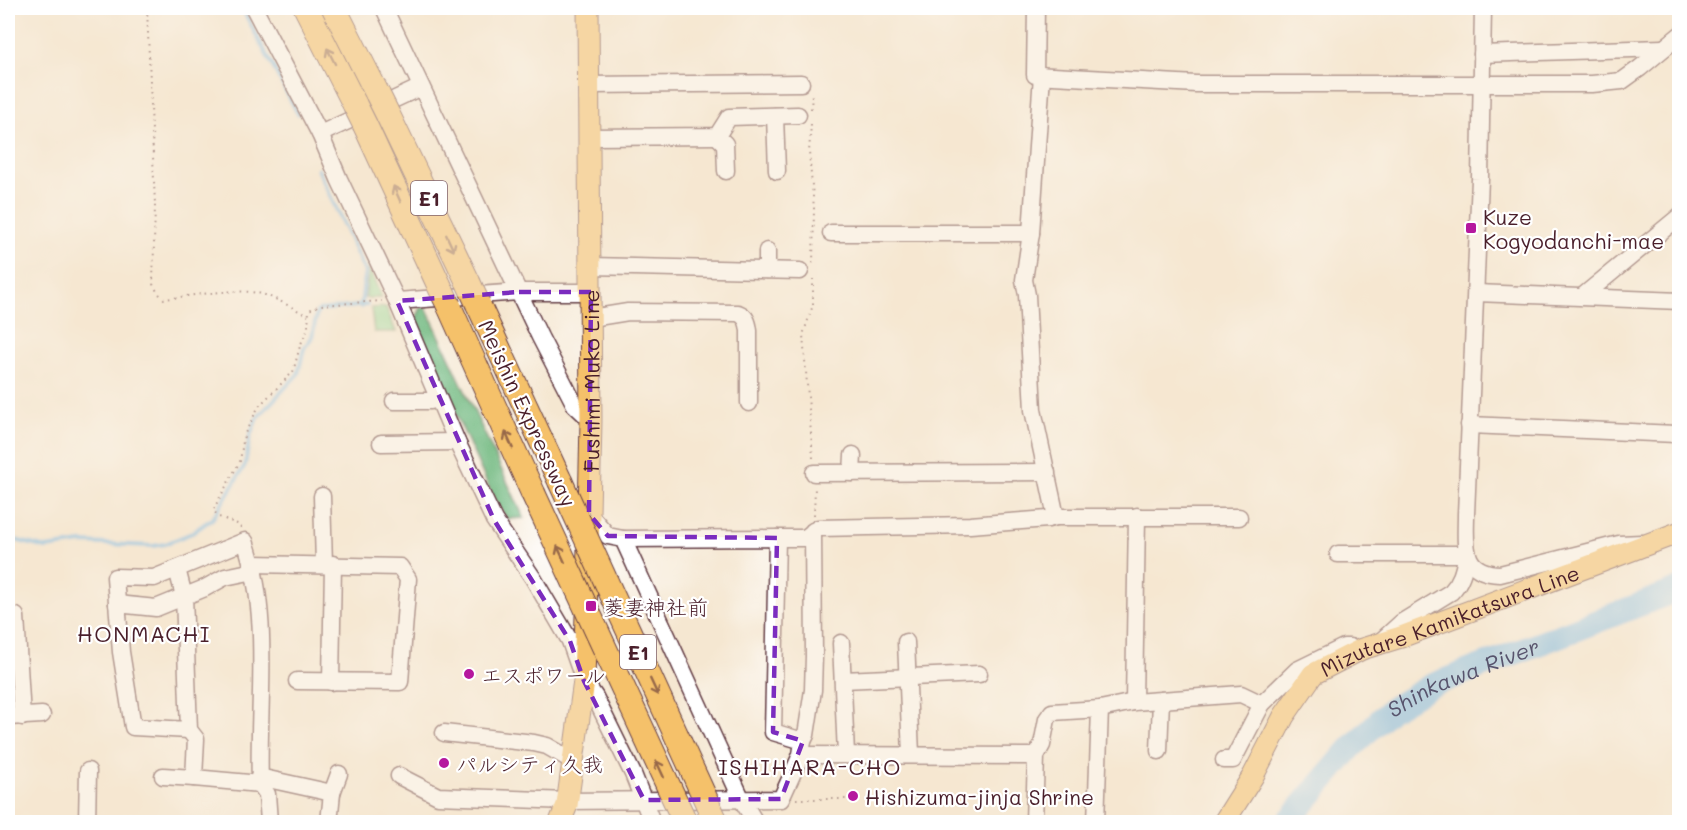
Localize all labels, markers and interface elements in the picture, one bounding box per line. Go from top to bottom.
one-way arrow [325,48,336,66]
road number: E1 [411,181,447,215]
one-way arrow [391,185,403,203]
place label: Kuze Kogyodanchi-mae [1483,203,1664,254]
marker: Kuze Kogyodanchi-mae [1464,221,1478,235]
one-way arrow [445,234,456,252]
street label: Fushimi Muko Line [576,289,605,472]
street label: Meishin Expressway [473,315,583,511]
one-way arrow [503,431,514,449]
one-way arrow [555,545,566,563]
street label: Mizutare Kamikatsura Line [1315,558,1583,682]
place label: 菱妻神社前 [603,593,708,620]
marker: 菱妻神社前 [584,599,598,613]
district label: HONMACHI [77,619,211,648]
water label: Shinkawa River [1381,631,1543,723]
road number: E1 [620,635,656,669]
place label: エスポワール [481,661,606,688]
marker: エスポワール [462,667,476,681]
one-way arrow [649,678,660,696]
place label: パルシティ久我 [456,750,603,777]
district label: ISHIHARA-CHO [718,752,902,781]
marker: パルシティ久我 [437,756,451,770]
one-way arrow [654,761,666,779]
place label: Hishizuma-jinja Shrine [865,783,1094,810]
marker: Hishizuma-jinja Shrine [846,789,860,803]

